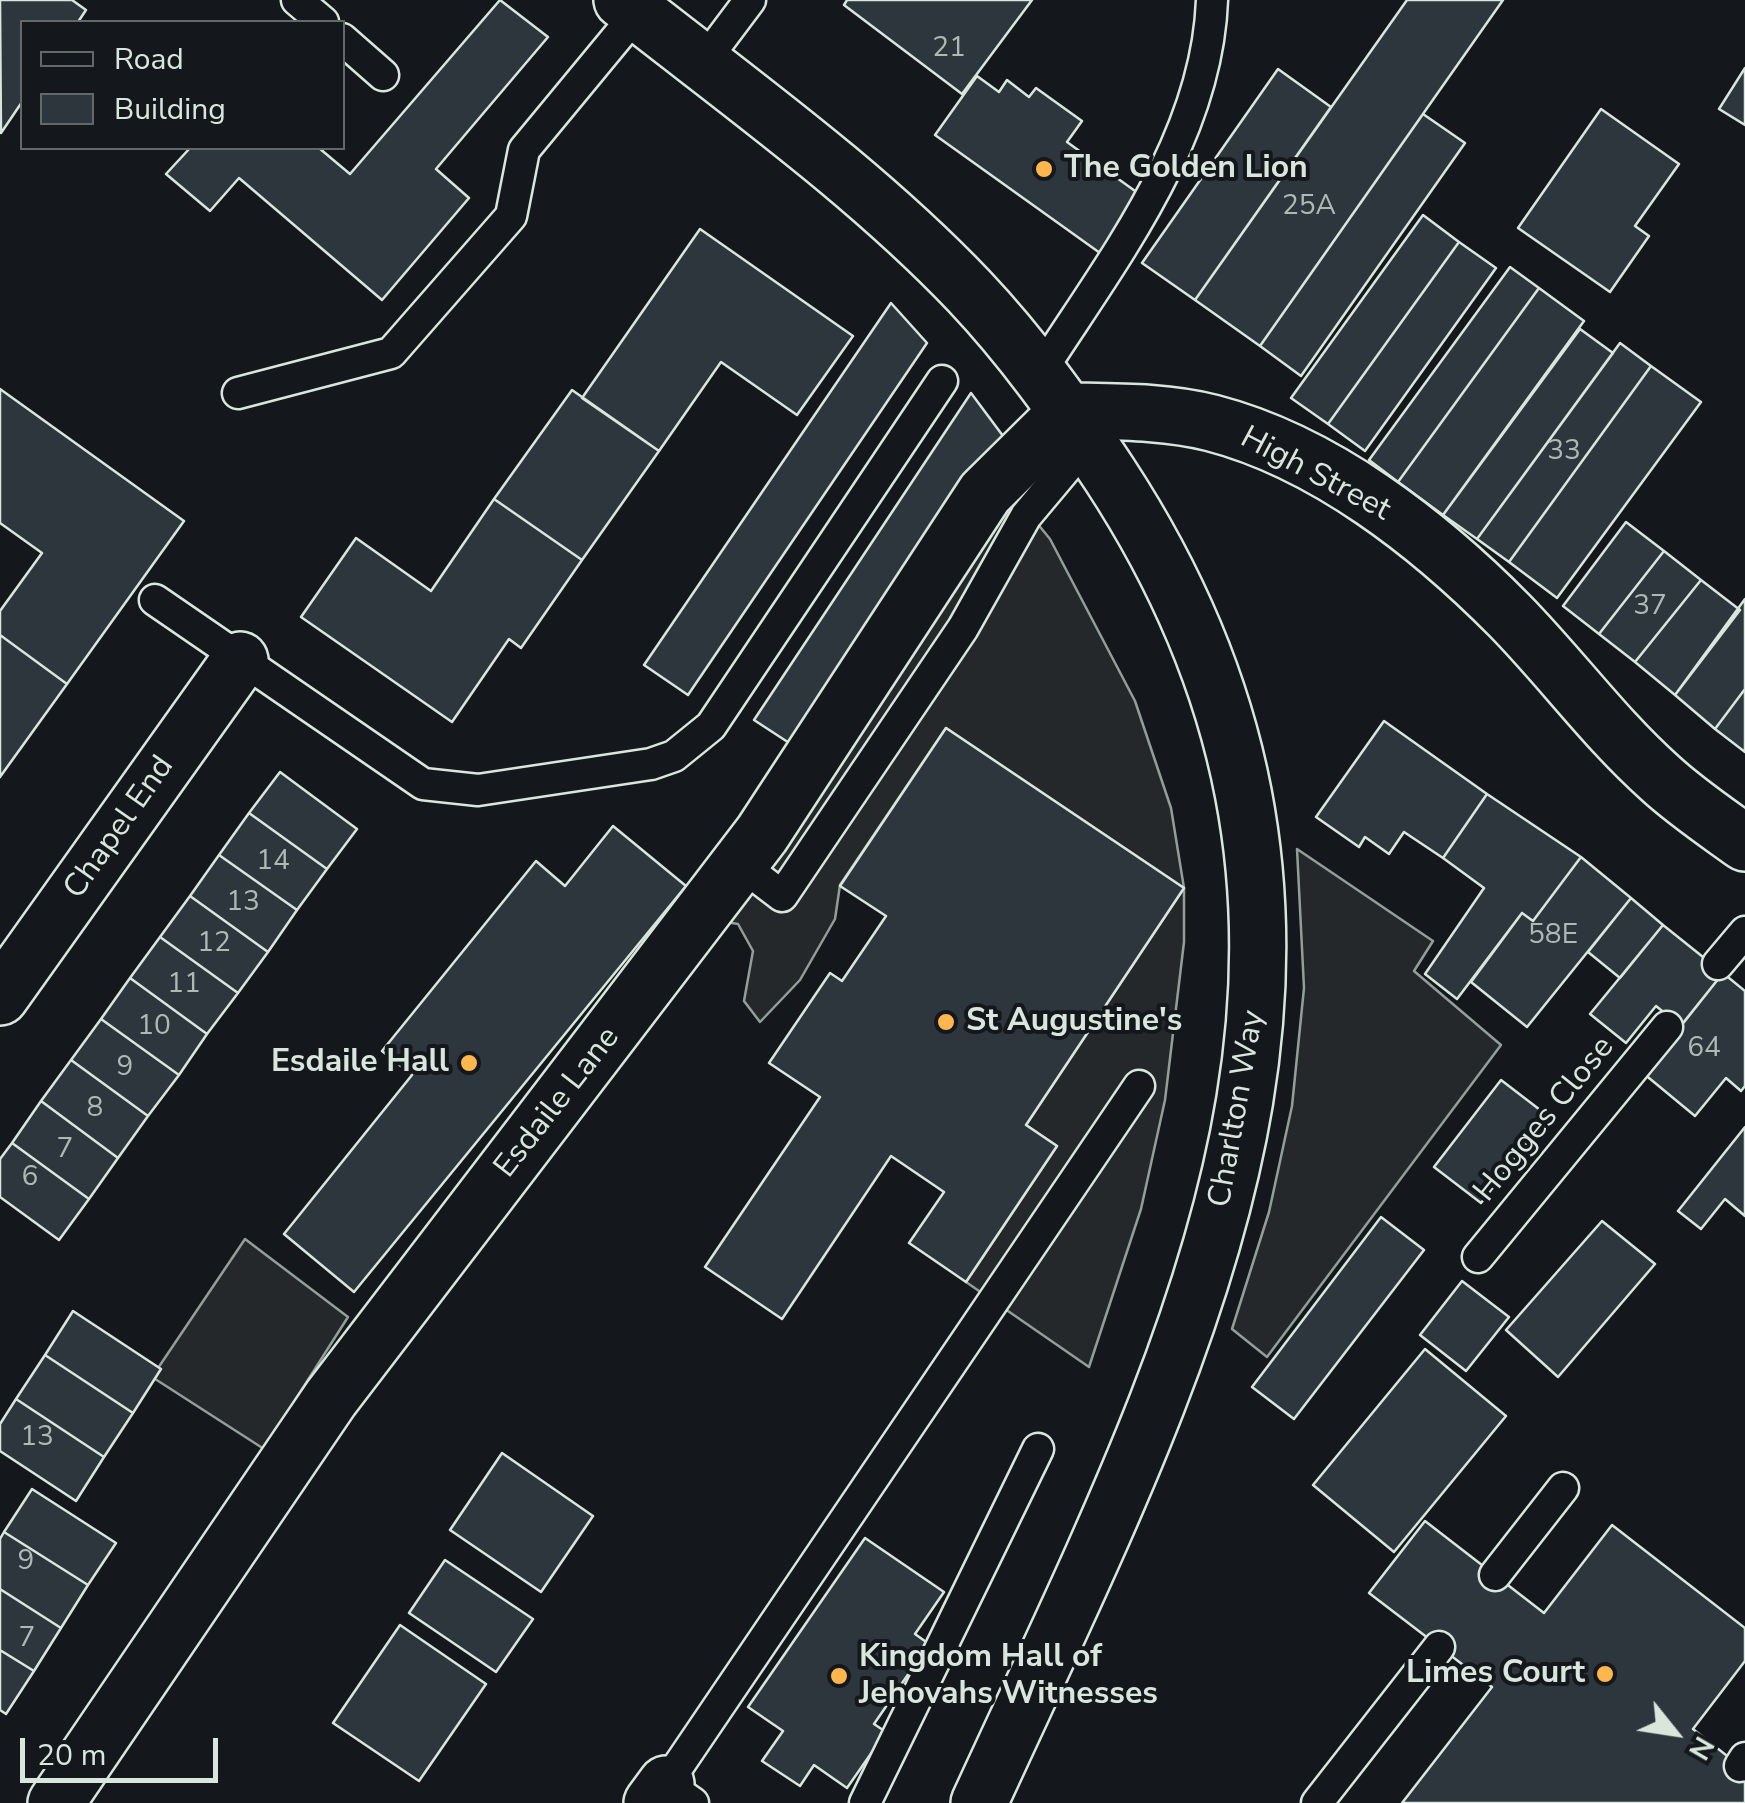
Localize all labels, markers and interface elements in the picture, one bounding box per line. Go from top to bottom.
legend [20,20,345,150]
house number: 21 [932,32,966,66]
text: Road [114,39,184,80]
text: Building [114,89,226,130]
place label: The Golden Lion [1064,150,1308,188]
marker: The Golden Lion [1033,158,1055,180]
house number: 25A [1282,190,1336,224]
street label: High Street [1233,419,1397,531]
house number: 33 [1547,435,1581,469]
house number: 37 [1633,590,1667,624]
street label: Chapel End [57,749,183,907]
house number: 14 [256,845,290,879]
house number: 13 [226,886,260,920]
house number: 58E [1528,919,1578,953]
house number: 12 [197,927,231,961]
house number: 11 [167,968,201,1002]
place label: St Augustine's [966,1003,1182,1041]
street label: Charlton Way [1202,1008,1274,1210]
house number: 10 [137,1010,171,1044]
marker: St Augustine's [935,1011,957,1033]
street label: Esdaile Lane [487,1020,629,1186]
street label: Hogges Close [1467,1030,1623,1210]
house number: 64 [1687,1032,1721,1066]
place label: Esdaile Hall [271,1044,449,1082]
house number: 9 [117,1051,133,1085]
marker: Esdaile Hall [458,1052,480,1074]
house number: 8 [87,1092,103,1126]
house number: 7 [57,1133,73,1167]
house number: 6 [22,1161,38,1195]
house number: 13 [20,1421,54,1455]
house number: 9 [18,1545,34,1579]
house number: 7 [19,1622,35,1656]
place label: Kingdom Hall of Jehovahs Witnesses [859,1639,1158,1714]
place label: Limes Court [1406,1655,1585,1693]
marker: Limes Court [1594,1663,1616,1685]
marker: Kingdom Hall of Jehovahs Witnesses [828,1665,850,1687]
north arrow [1625,1683,1725,1783]
scale bar [25,1718,222,1780]
text: N [1679,1729,1723,1767]
text: 20 m [37,1735,106,1776]

